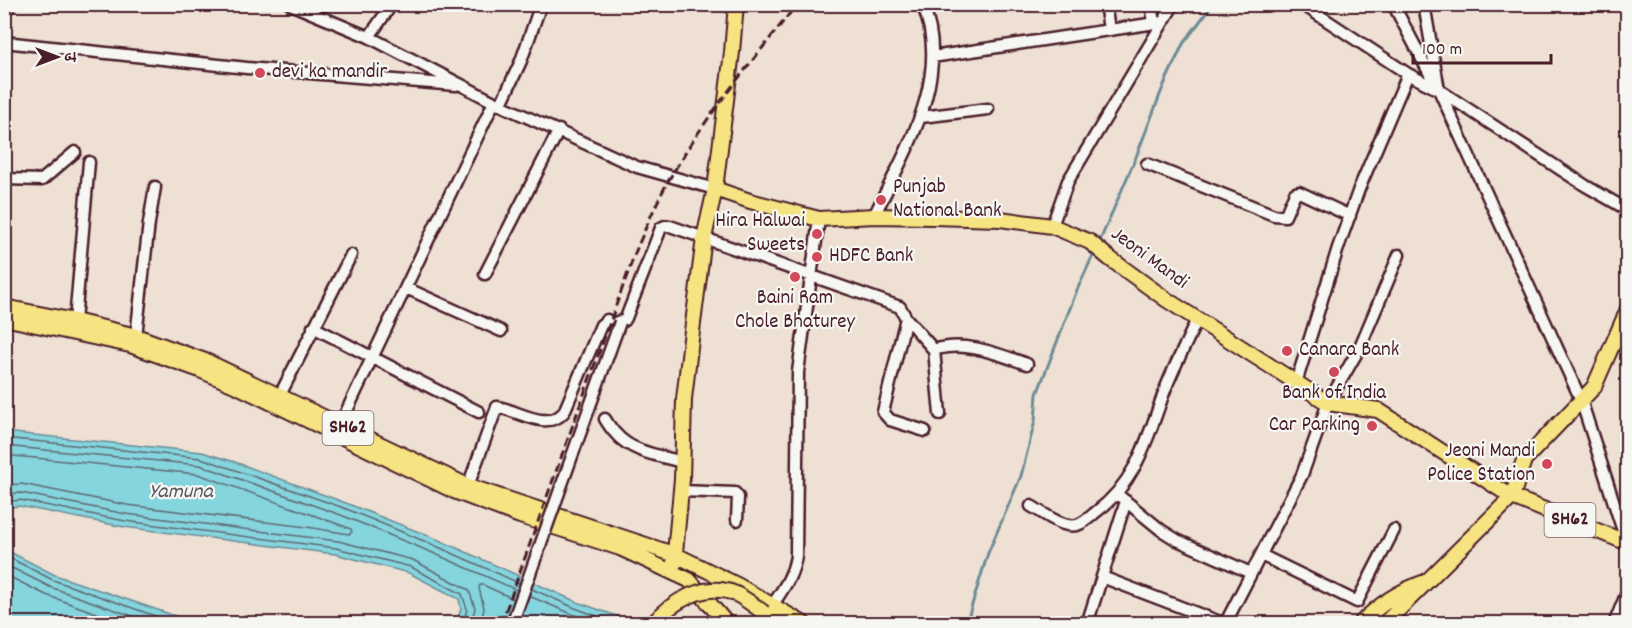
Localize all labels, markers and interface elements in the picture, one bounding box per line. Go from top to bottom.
north arrow [27,27,87,87]
scale bar [1413,27,1551,65]
text: 100 m [1422,38,1462,63]
text: उ [58,51,81,62]
place label: devi ka mandir [272,58,387,88]
marker: devi ka mandir [253,66,267,80]
place label: Punjab National Bank [893,173,1002,227]
marker: Punjab National Bank [874,193,888,207]
place label: Hira Halwai Sweets [715,207,805,261]
street label: Jeoni Mandi [1104,220,1194,298]
marker: Hira Halwai Sweets [810,227,824,241]
place label: HDFC Bank [829,242,913,272]
marker: HDFC Bank [810,250,824,264]
marker: Baini Ram Chole Bhaturey [788,270,802,284]
place label: Baini Ram Chole Bhaturey [735,284,856,338]
place label: Canara Bank [1299,336,1399,366]
marker: Canara Bank [1280,344,1294,358]
marker: Bank of India [1327,365,1341,379]
place label: Bank of India [1282,379,1387,409]
road number: SH62 [322,411,374,445]
place label: Car Parking [1269,411,1360,441]
marker: Car Parking [1365,419,1379,433]
place label: Jeoni Mandi Police Station [1427,437,1535,491]
marker: Jeoni Mandi Police Station [1540,457,1554,471]
water label: Yamuna [149,477,214,508]
road number: SH62 [1544,503,1596,537]

